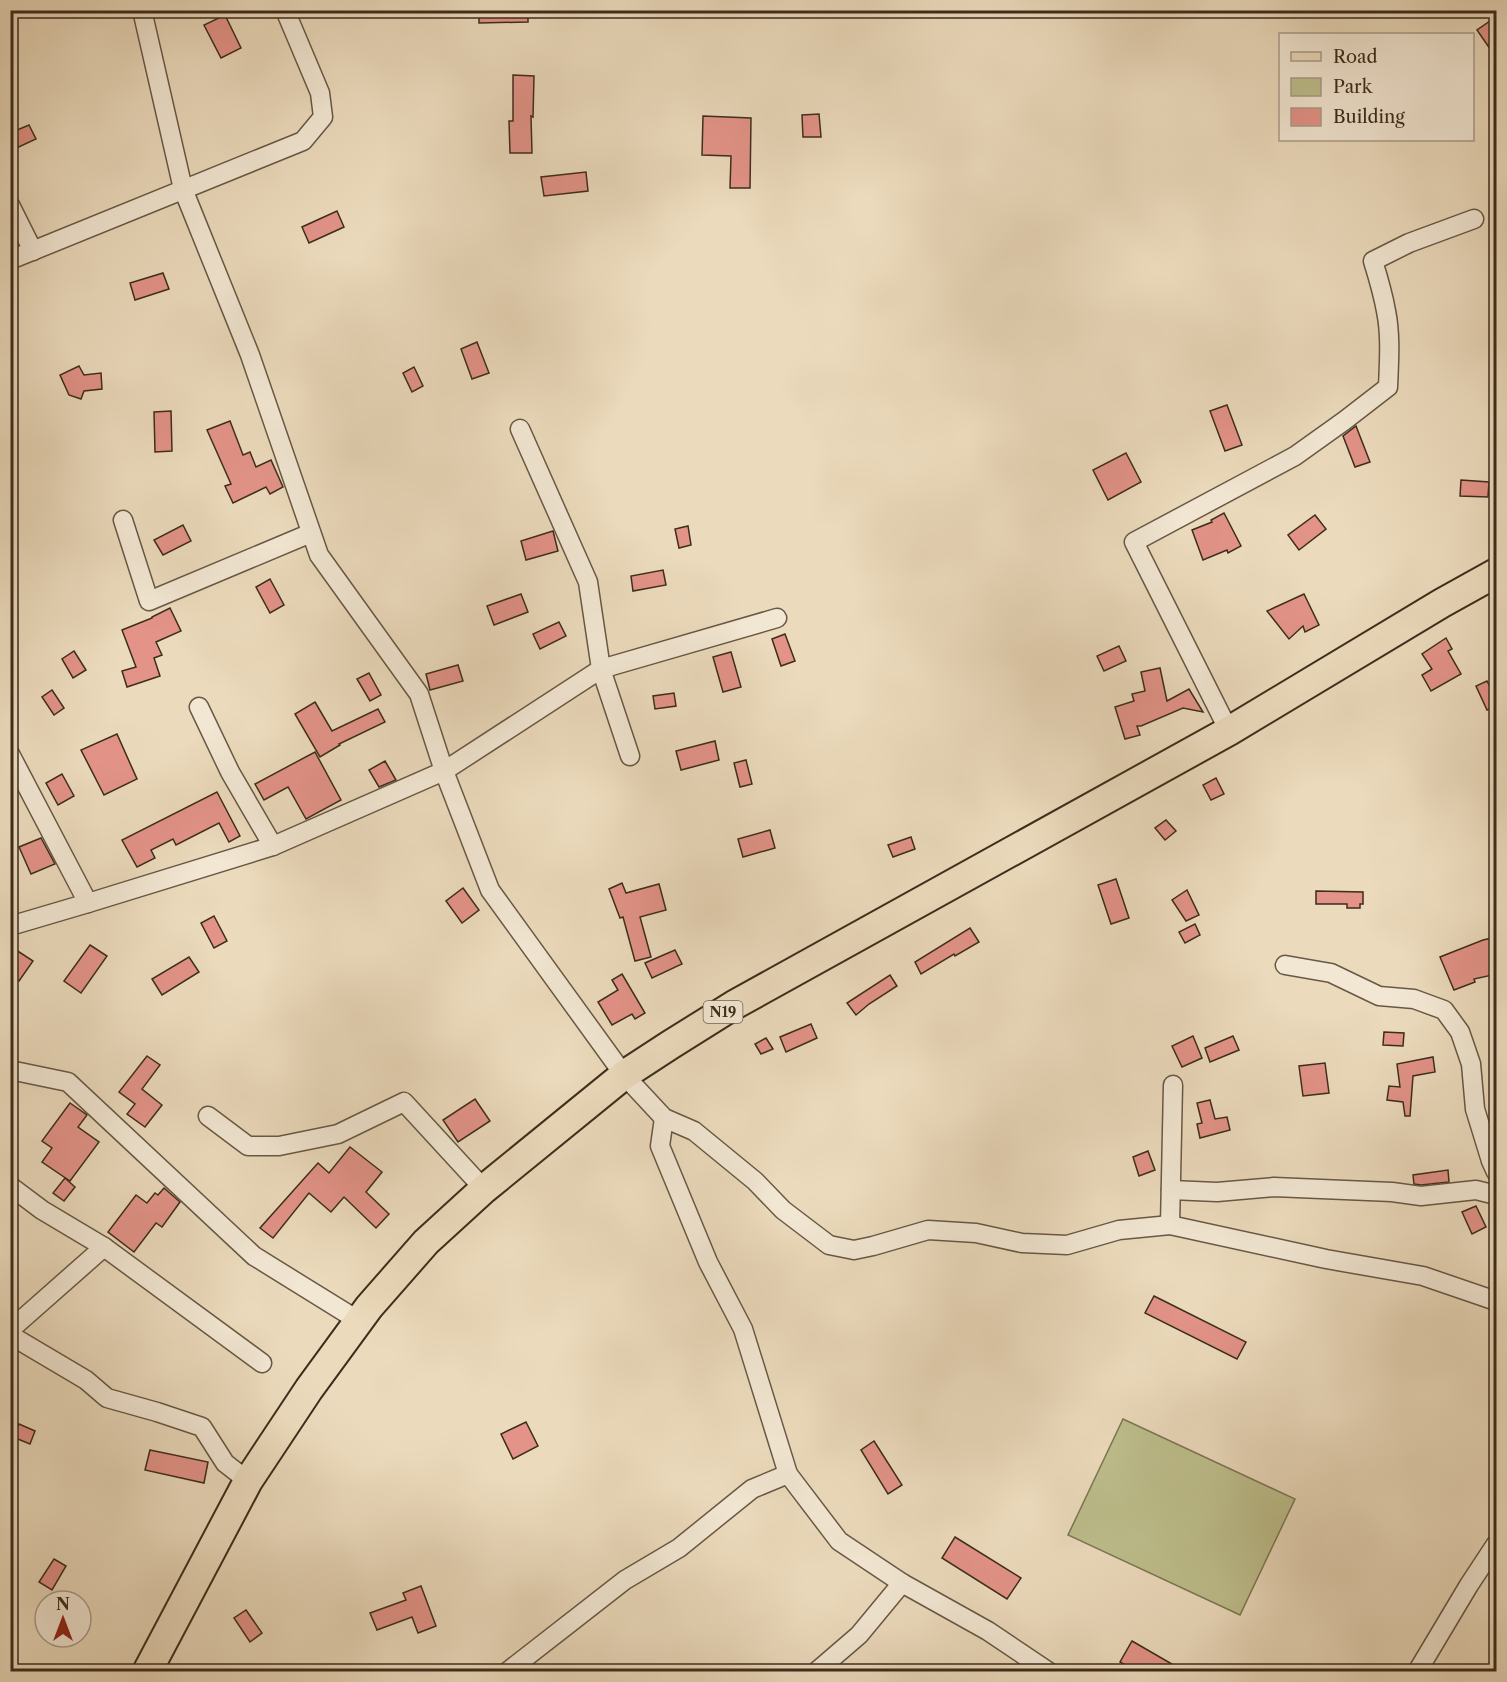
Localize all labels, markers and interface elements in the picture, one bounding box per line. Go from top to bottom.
legend [1279,33,1474,141]
text: Road [1333,46,1378,68]
text: Park [1333,76,1374,98]
text: Building [1333,106,1405,128]
road number: N19 [704,1001,742,1023]
north arrow [33,1589,93,1649]
text: N [56,1594,70,1614]

